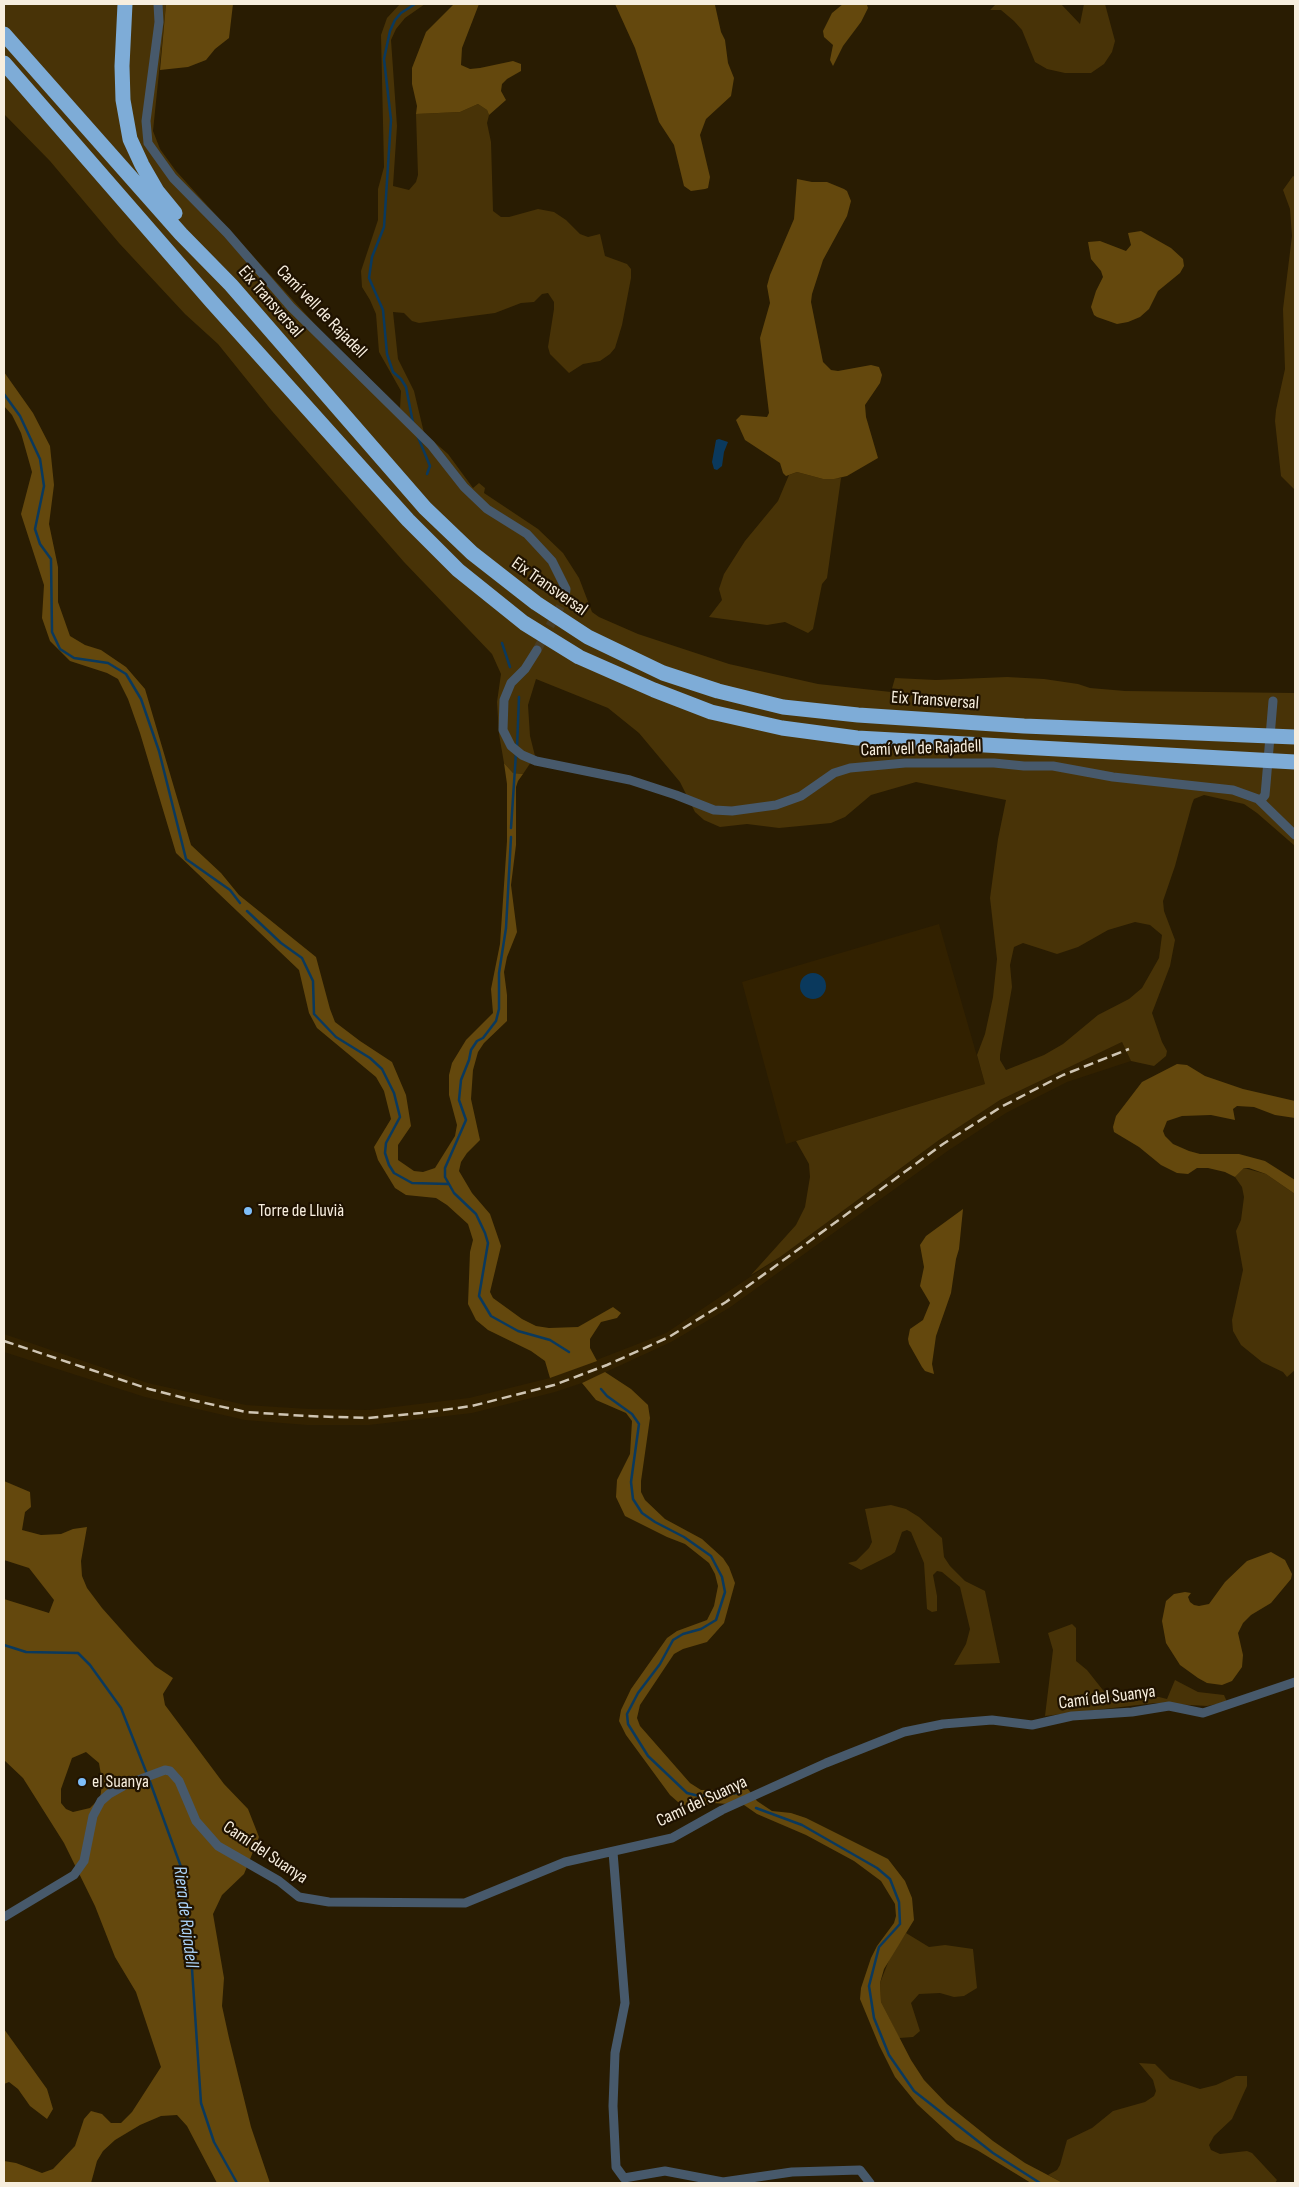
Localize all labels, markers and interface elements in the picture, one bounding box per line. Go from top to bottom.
street label: Camí vell de Rajadell [271,261,371,363]
street label: Eix Transversal [233,262,307,342]
street label: Eix Transversal [507,553,591,621]
street label: Eix Transversal [890,687,980,715]
street label: Camí vell de Rajadell [860,736,982,762]
place label: Torre de Lluvià [258,1200,344,1222]
marker: Torre de Lluvià [242,1205,254,1217]
street label: Camí del Suanya [1057,1681,1157,1715]
place label: el Suanya [92,1771,149,1793]
street label: Camí del Suanya [653,1772,751,1832]
marker: el Suanya [76,1776,88,1788]
street label: Camí del Suanya [219,1817,311,1889]
water label: Riera de Rajadell [167,1865,203,1969]

